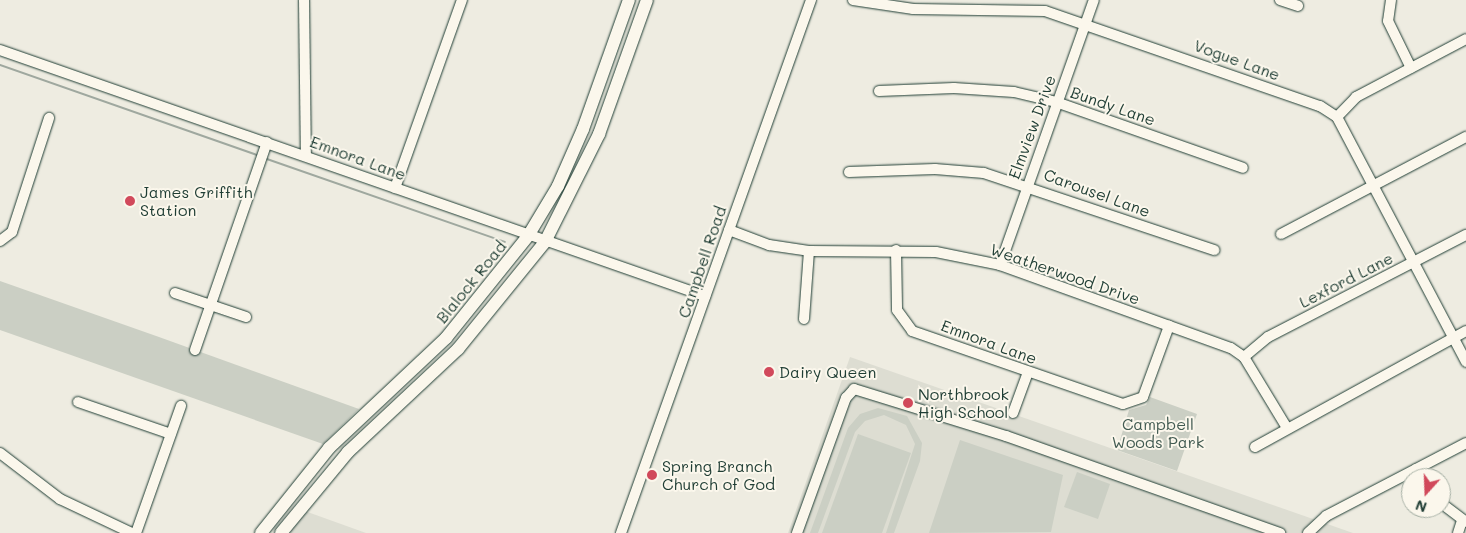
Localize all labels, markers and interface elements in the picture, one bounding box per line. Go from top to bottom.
street label: Vogue Lane [1191,36,1283,84]
street label: Elmview Drive [1004,72,1060,182]
street label: Bundy Lane [1068,83,1158,129]
street label: Emnora Lane [307,132,409,184]
street label: Carousel Lane [1041,165,1153,221]
place label: James Griffith Station [140,182,252,220]
marker: James Griffith Station [124,195,136,207]
street label: Campbell Road [674,204,730,320]
street label: Blalock Road [432,237,510,327]
street label: Weatherwood Drive [988,239,1142,309]
street label: Lexford Lane [1296,248,1396,312]
street label: Emnora Lane [938,316,1040,368]
place label: Dairy Queen [779,362,876,382]
marker: Dairy Queen [763,366,775,378]
place label: Northbrook High School [918,384,1009,422]
marker: Northbrook High School [902,397,914,409]
park label: Campbell Woods Park [1112,414,1204,452]
place label: Spring Branch Church of God [662,456,775,494]
north arrow [1401,468,1451,518]
marker: Spring Branch Church of God [646,469,658,481]
text: N [1413,496,1429,517]

